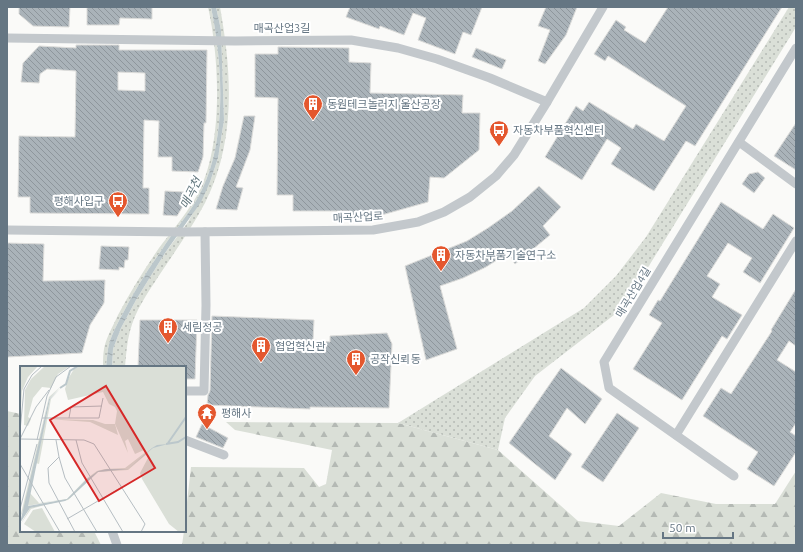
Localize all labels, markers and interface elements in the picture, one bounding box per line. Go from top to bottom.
street label: 매곡산업3길 [254,22,310,34]
building icon: 동원테크놀러지 울산공장 [302,93,324,121]
place label: 동원테크놀러지 울산공장 [327,98,441,110]
bus stop icon: 자동차부품혁신센터 [488,119,510,147]
place label: 자동차부품혁신센터 [513,124,604,136]
water label: 매곡천 [177,173,205,211]
bus stop icon: 평해사입구 [107,190,129,218]
place label: 평해사입구 [53,195,104,207]
street label: 매곡산업로 [332,210,384,224]
building icon: 자동차부품기술연구소 [430,244,452,272]
place label: 자동차부품기술연구소 [455,249,556,261]
street label: 매곡산업4길 [613,265,653,319]
building icon: 세림정공 [157,316,179,344]
place label: 세림정공 [182,321,222,333]
building icon: 협업혁신관 [250,335,272,363]
place label: 협업혁신관 [275,340,326,352]
building icon: 공작신뢰동 [345,348,367,376]
place label: 공작신뢰동 [370,353,421,365]
inset map [20,366,186,532]
temple icon: 평해사 [196,402,218,430]
place label: 평해사 [221,407,251,419]
scale bar [663,514,733,540]
text: 50 m [669,521,696,534]

